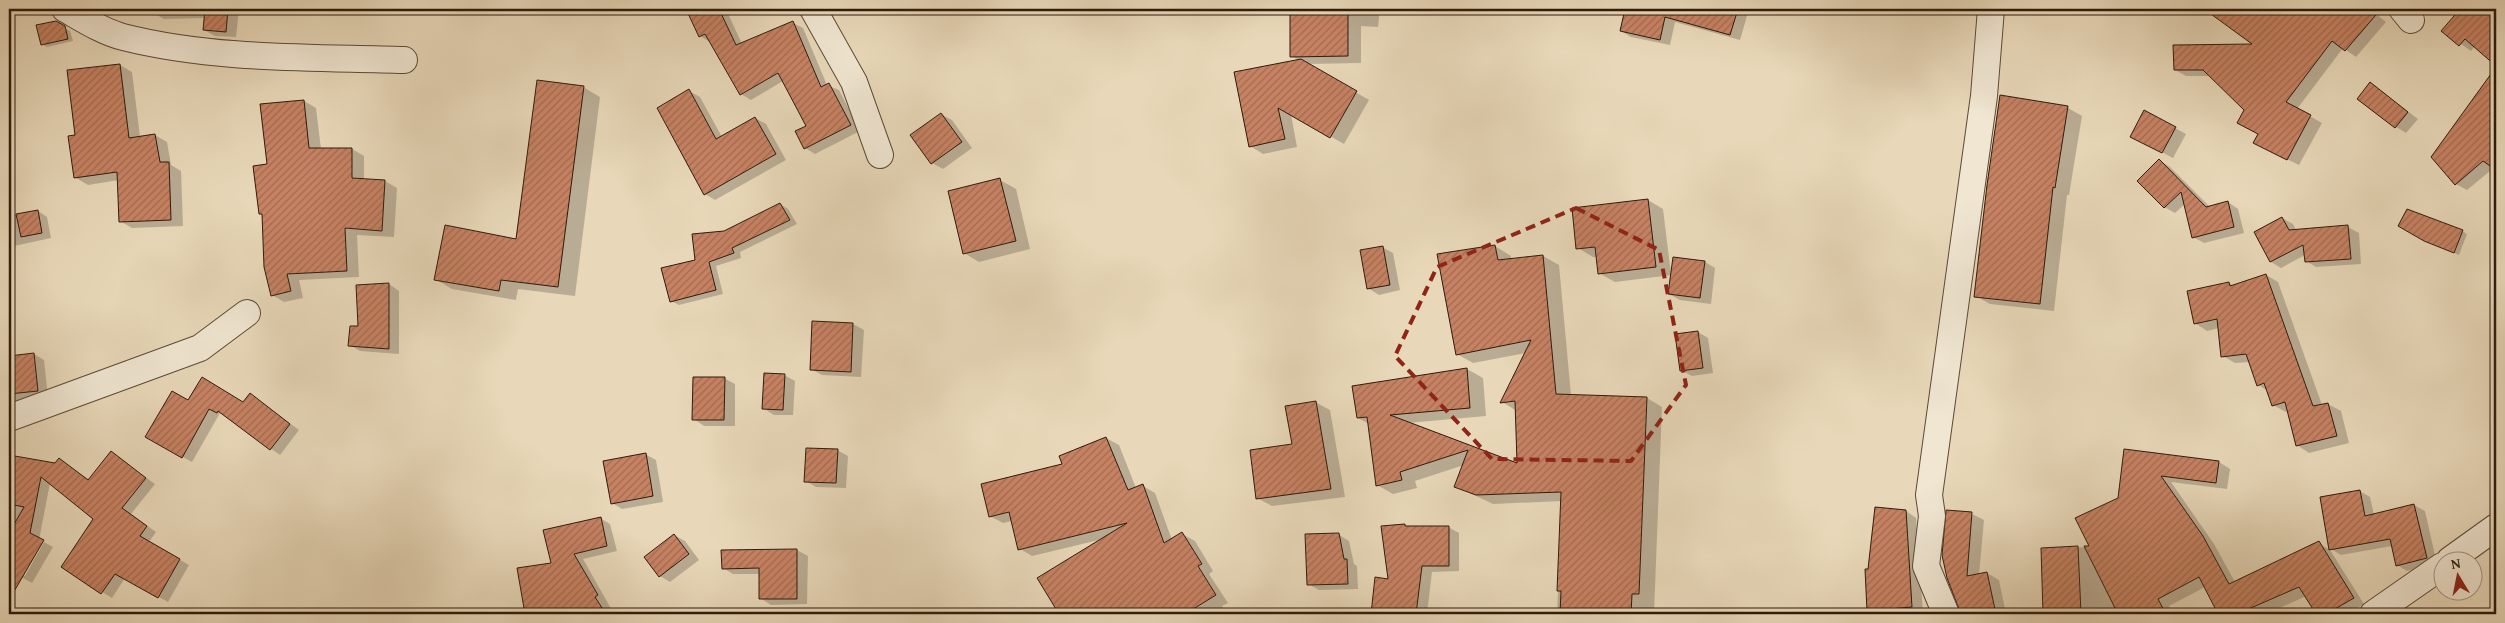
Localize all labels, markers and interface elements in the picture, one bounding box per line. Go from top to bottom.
north arrow [2432,550,2482,600]
text: N [2449,552,2463,574]

